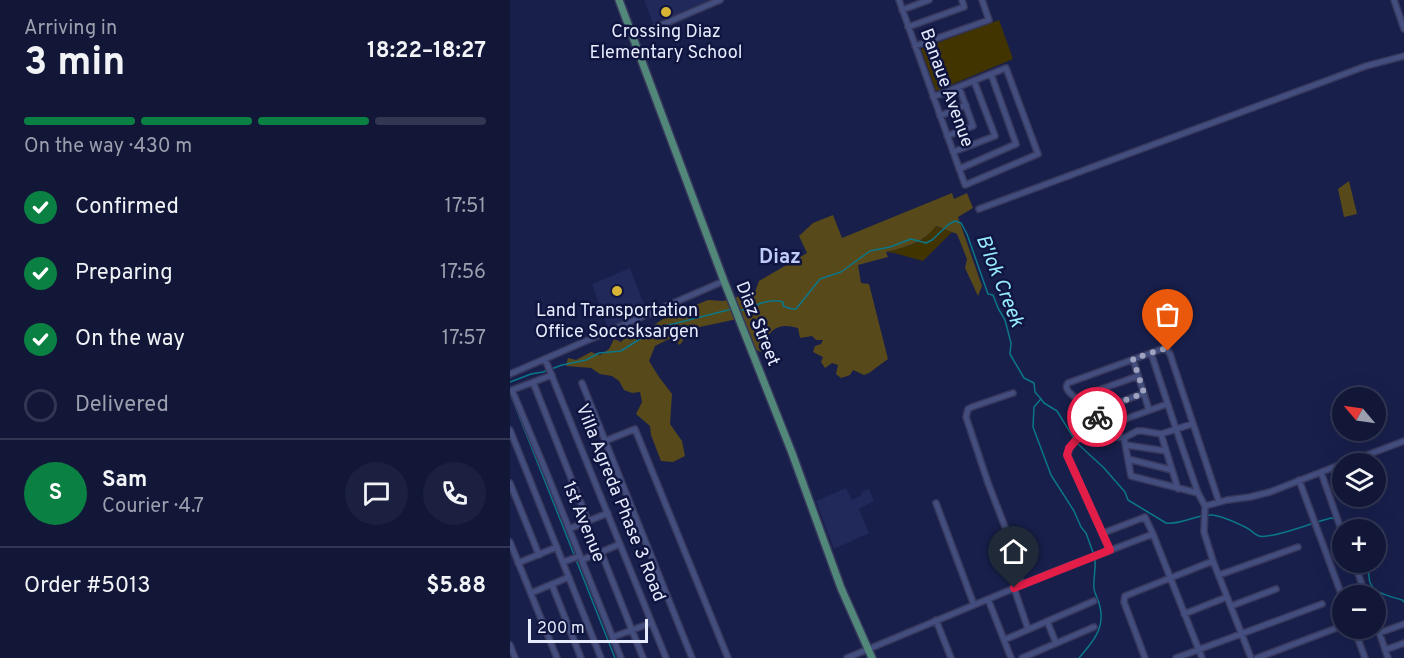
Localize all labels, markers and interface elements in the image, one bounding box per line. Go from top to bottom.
marker: Crossing Diaz Elementary School [659,5,673,19]
text: Arriving in [24,16,117,42]
place label: Crossing Diaz Elementary School [590,21,742,65]
street label: Banaue Avenue [914,25,978,151]
text: 18:22–18:27 [367,38,486,65]
text: 3 min [24,40,125,89]
text: On the way · 430 m [24,134,192,160]
icon: check [24,191,57,224]
text: Confirmed [75,194,179,221]
text: 17:51 [445,194,486,220]
water label: B'lok Creek [969,231,1030,332]
district label: Diaz [759,245,801,271]
icon: check [24,257,57,290]
text: Preparing [75,260,173,287]
text: 17:56 [440,260,486,286]
street label: Diaz Street [730,278,784,370]
marker: Land Transportation Office Soccsksargen [610,284,624,298]
pin [1142,289,1193,351]
icon: bag [1151,298,1184,331]
place label: Land Transportation Office Soccsksargen [535,300,699,344]
icon: check [24,323,57,356]
text: On the way [75,326,185,353]
text: 17:57 [442,326,486,352]
courier [1067,387,1127,447]
north arrow [1332,387,1386,441]
map controls [1332,387,1386,639]
text: Delivered [75,392,169,419]
street label: Villa Agreda Phase 3 Road [570,401,670,605]
icon: bike [1081,401,1114,434]
button: layers [1332,453,1386,507]
button: chat [345,462,408,525]
button: phone [423,462,486,525]
text: Sam [102,467,147,494]
street label: 1st Avenue [556,478,610,566]
text: S [49,480,62,507]
text: Courier · 4.7 [102,494,204,520]
button: + [1332,519,1386,573]
pin [988,526,1039,588]
icon: home [997,535,1030,568]
text: Order #5013 [24,573,151,600]
text: $5.88 [426,573,486,600]
button: − [1332,585,1386,639]
scale bar [528,616,648,644]
text: 200 m [537,619,585,639]

